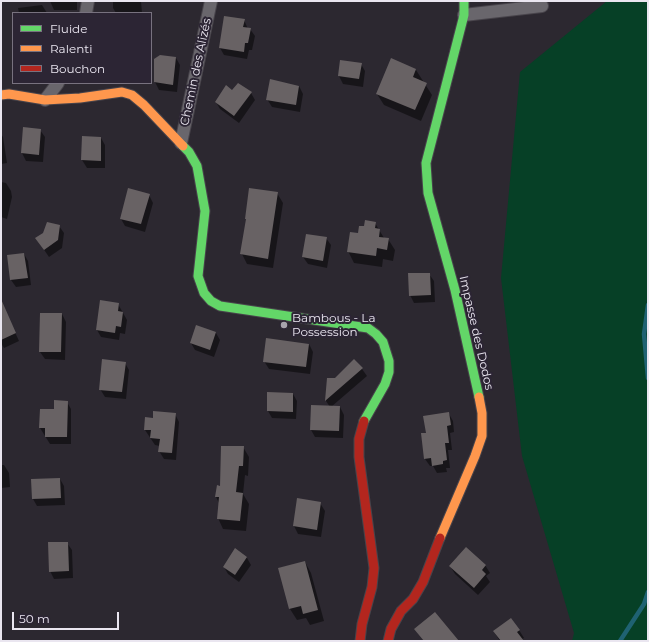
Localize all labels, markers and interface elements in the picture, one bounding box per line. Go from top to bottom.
legend [12,12,152,84]
street label: Chemin des Alizés [178,17,214,127]
text: Fluide [50,21,88,36]
text: Ralenti [50,41,92,56]
text: Bouchon [50,61,105,76]
street label: Impasse des Dodos [456,274,496,392]
place label: Bambous - La Possession [292,311,375,339]
marker: Bambous - La Possession [279,320,289,330]
scale bar [14,604,121,630]
text: 50 m [19,611,50,626]

